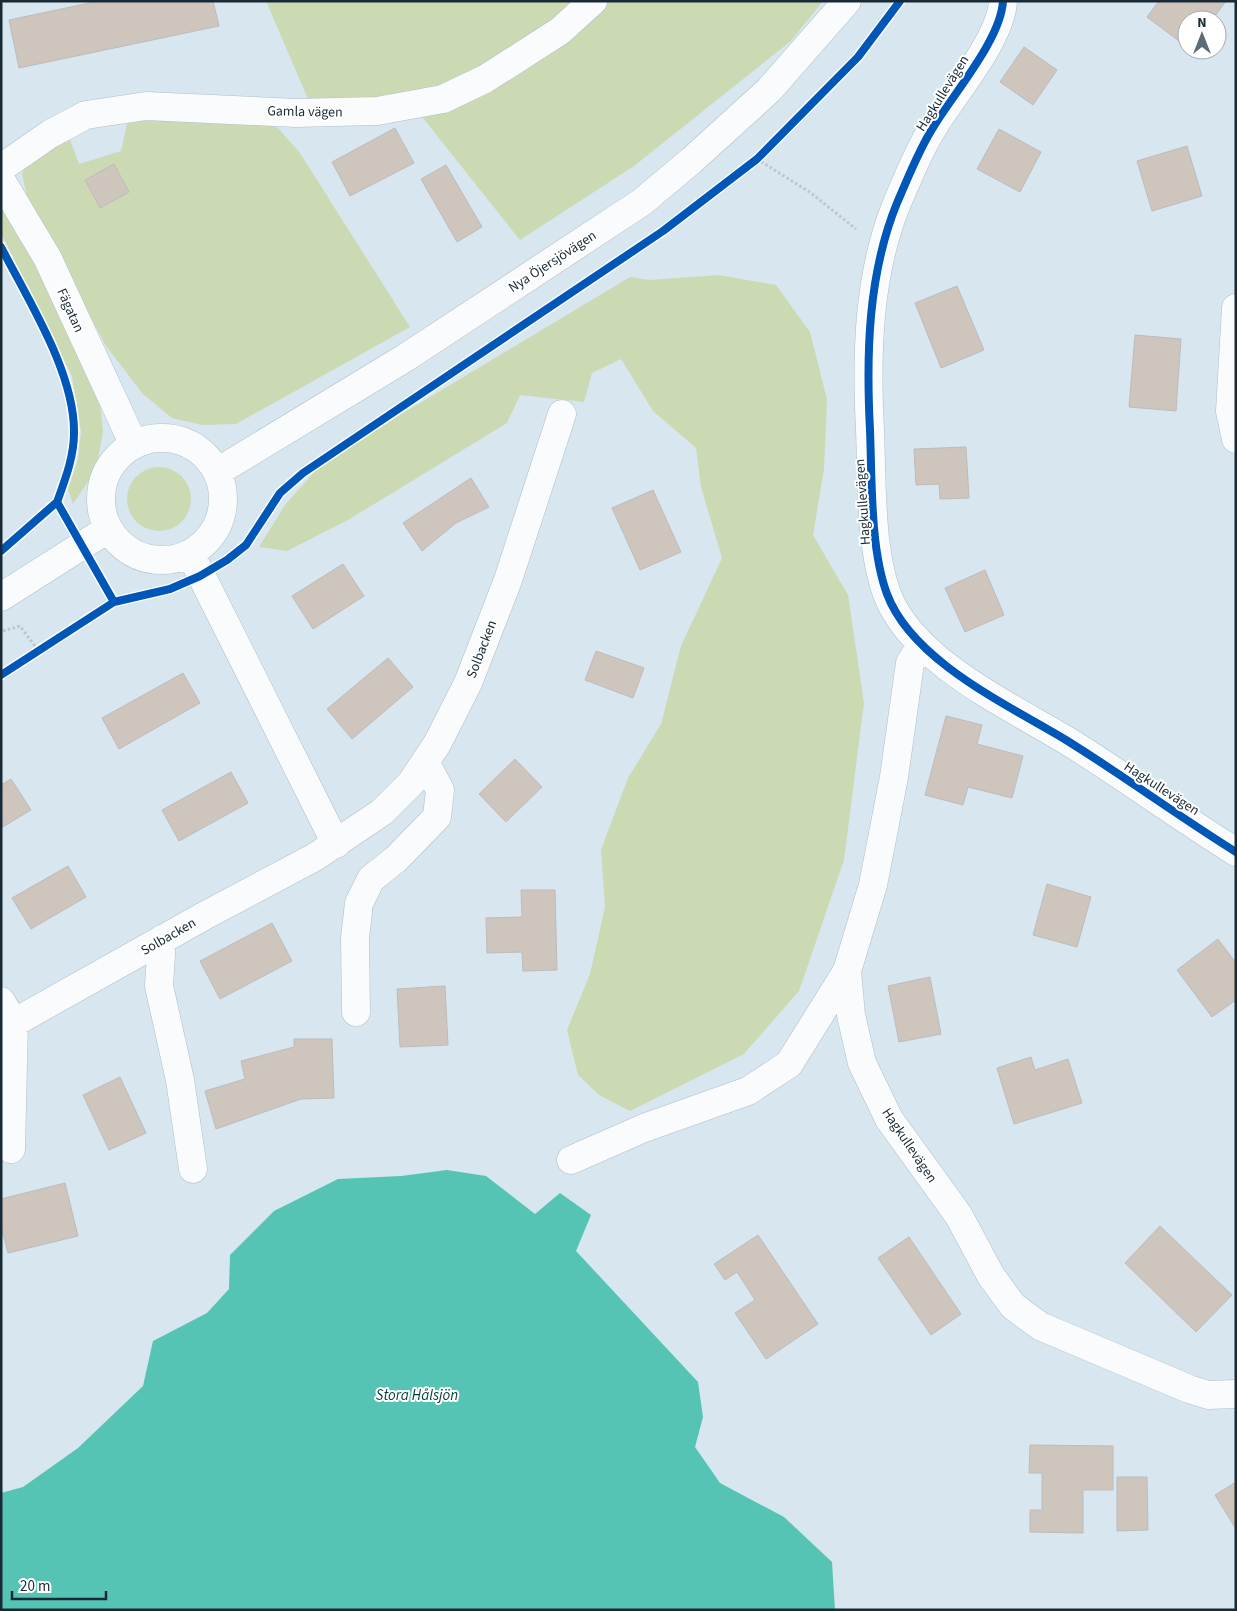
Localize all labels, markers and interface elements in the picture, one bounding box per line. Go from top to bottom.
north arrow [1177,10,1227,60]
text: N [1197,13,1207,33]
street label: Hagkullevägen [911,52,974,136]
street label: Gamla vägen [267,101,343,123]
street label: Nya Öjersjövägen [505,226,600,298]
street label: Fägatan [52,285,89,336]
street label: Hagkullevägen [850,458,876,546]
street label: Solbacken [462,617,502,681]
street label: Hagkullevägen [1120,757,1203,821]
street label: Solbacken [137,913,200,961]
street label: Hagkullevägen [877,1104,942,1187]
water label: Stora Hålsjön [376,1385,458,1406]
scale bar [12,1568,106,1600]
text: 20 m [20,1576,50,1597]

